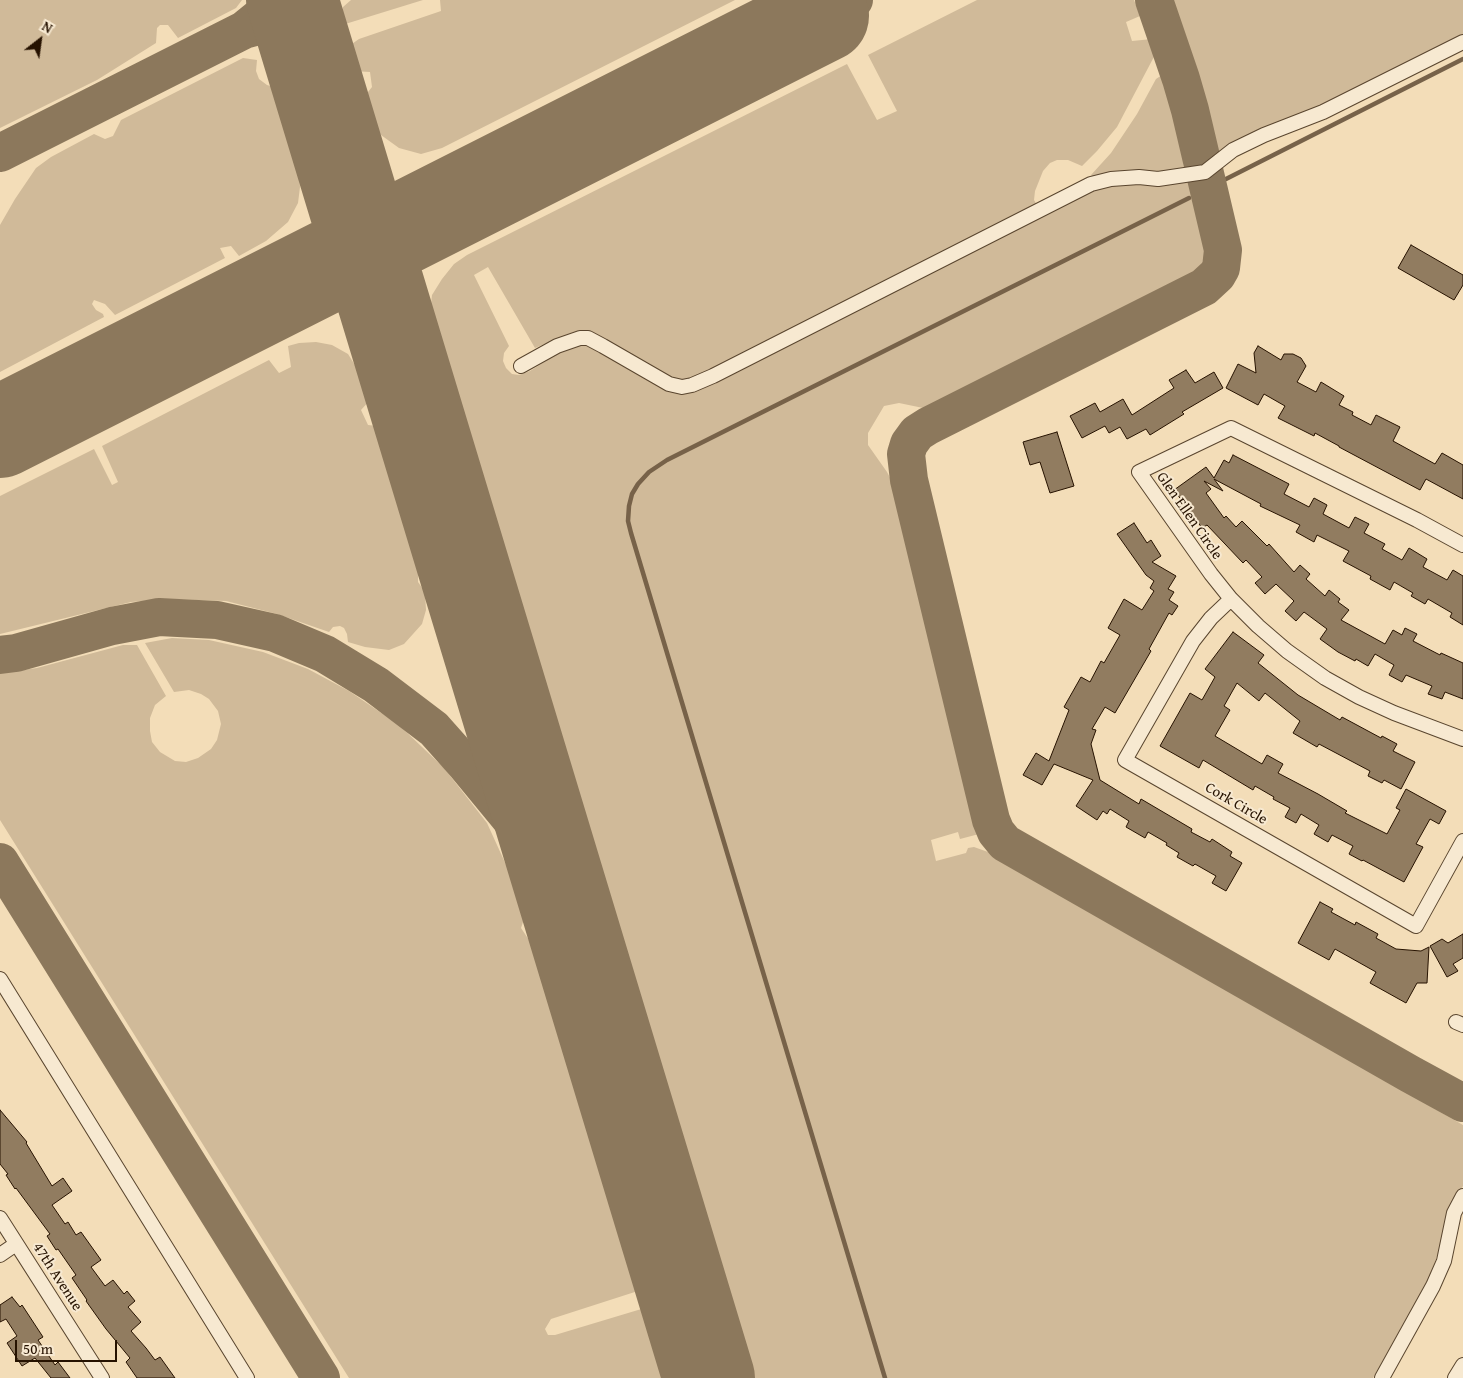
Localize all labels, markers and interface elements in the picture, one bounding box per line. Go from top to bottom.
north arrow [15,15,65,65]
text: N [38,16,57,38]
street label: Glen Ellen Circle [1152,469,1226,563]
street label: Cork Circle [1202,779,1270,829]
street label: 47th Avenue [28,1240,86,1314]
scale bar [18,1330,120,1362]
text: 50 m [23,1338,53,1359]

